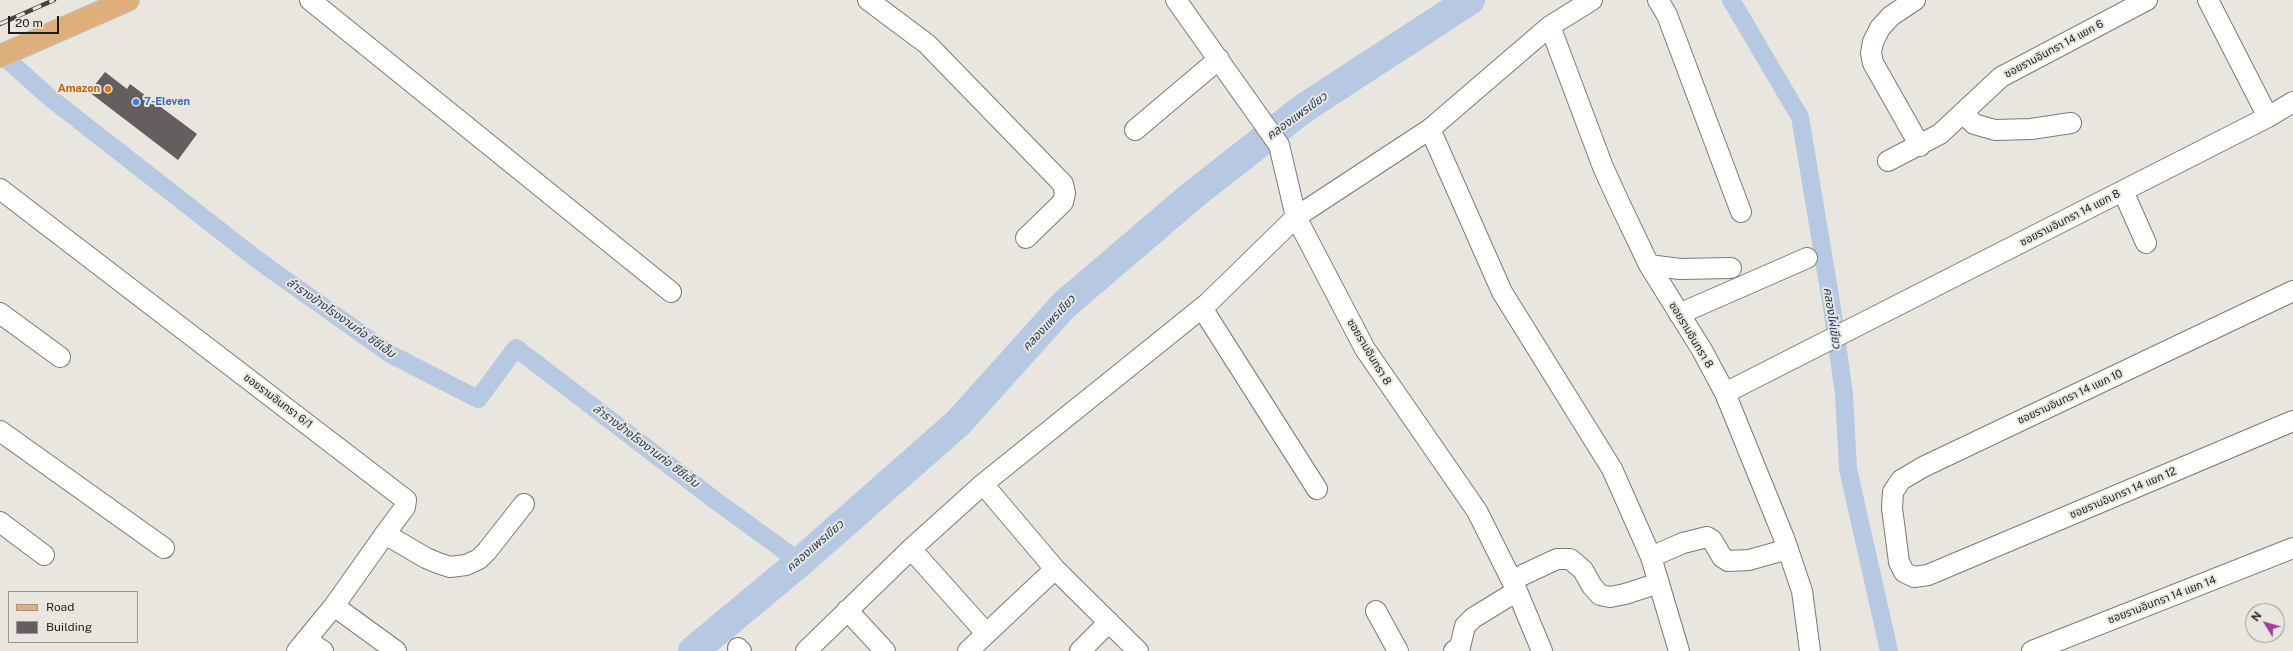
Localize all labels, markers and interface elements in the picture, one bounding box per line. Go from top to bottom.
scale bar [10,8,61,34]
text: 20 m [15,16,43,30]
street label: ซอยรามอินทรา 14 แยก 6 [2002,17,2106,81]
place label: Amazon [58,82,100,96]
marker: Amazon [103,84,113,94]
water label: คลองแพรเขียว [1264,89,1330,143]
place label: 7-Eleven [144,95,190,109]
marker: 7-Eleven [131,97,141,107]
street label: ซอยรามอินทรา 14 แยก 8 [2018,187,2122,249]
water label: ลำรางข้างโรงงานท่อ ซีซีเอ็ม [284,275,398,361]
water label: คลองไผ่เขียว [1820,286,1844,350]
water label: คลองแพรเขียว [1019,292,1079,354]
street label: ซอยรามอินทรา 8 [1666,299,1716,371]
street label: ซอยรามอินทรา 8 [1344,316,1394,388]
street label: ซอยรามอินทรา 14 แยก 10 [2015,367,2125,427]
street label: ซอยรามอินทรา 6/1 [241,371,315,431]
water label: ลำรางข้างโรงงานท่อ ซีซีเอ็ม [590,401,702,491]
street label: ซอยรามอินทรา 14 แยก 12 [2068,465,2178,521]
water label: คลองแพรเขียว [783,517,847,575]
street label: ซอยรามอินทรา 14 แยก 14 [2106,573,2218,627]
legend [8,591,138,643]
text: Road [46,600,74,614]
north arrow [2245,603,2285,643]
text: N [2249,609,2264,623]
text: Building [46,620,92,634]

